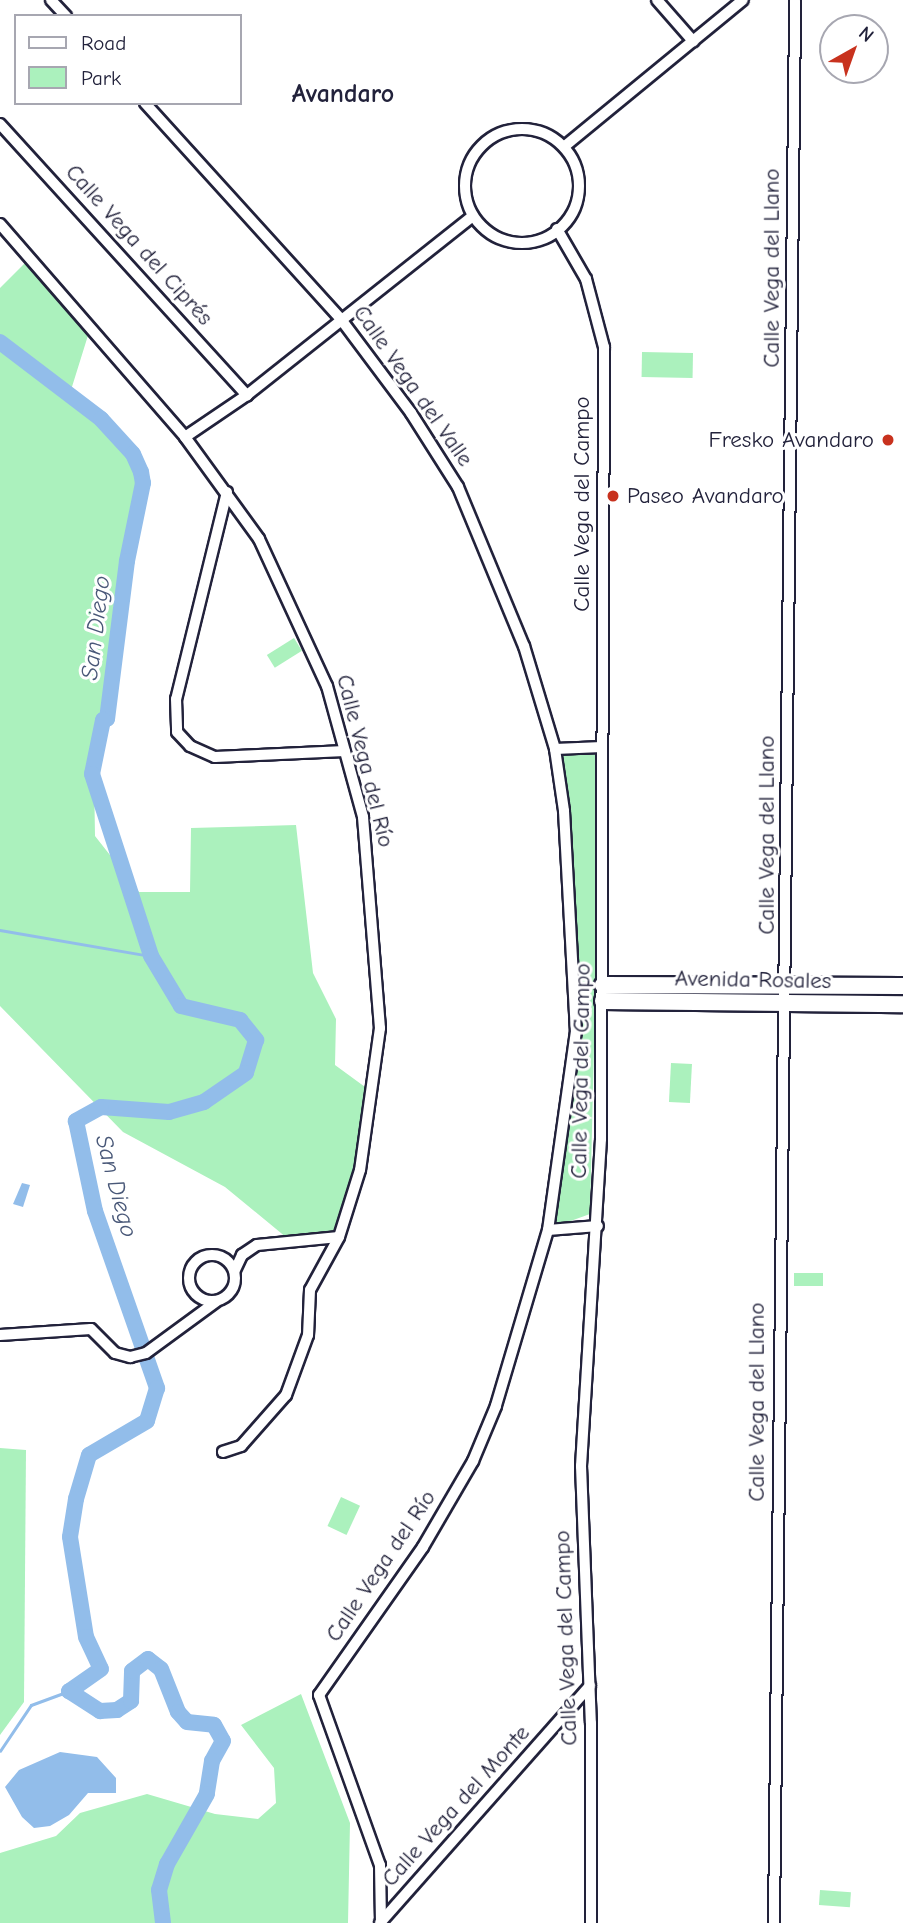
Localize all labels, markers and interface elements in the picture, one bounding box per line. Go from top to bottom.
legend [14,14,242,105]
north arrow [819,14,889,84]
text: N [854,22,878,47]
text: Road [81,31,126,55]
text: Park [81,66,121,90]
district label: Avandaro [292,79,394,111]
street label: Calle Vega del Ciprés [59,159,219,331]
street label: Calle Vega del Llano [758,168,786,368]
street label: Calle Vega del Valle [347,300,479,472]
street label: Calle Vega del Campo [568,396,596,612]
place label: Fresko Avandaro [708,426,874,454]
marker: Fresko Avandaro [880,432,896,448]
place label: Paseo Avandaro [627,482,784,510]
marker: Paseo Avandaro [605,488,621,504]
water label: San Diego [75,574,117,682]
street label: Calle Vega del Río [330,672,400,850]
street label: Calle Vega del Llano [753,735,781,935]
street label: Calle Vega del Campo [565,963,597,1179]
street label: Avenida Rosales [674,965,832,995]
water label: San Diego [89,1132,143,1240]
street label: Calle Vega del Llano [743,1302,771,1502]
street label: Calle Vega del Río [320,1485,442,1647]
street label: Calle Vega del Campo [548,1530,584,1746]
street label: Calle Vega del Monte [376,1720,536,1892]

